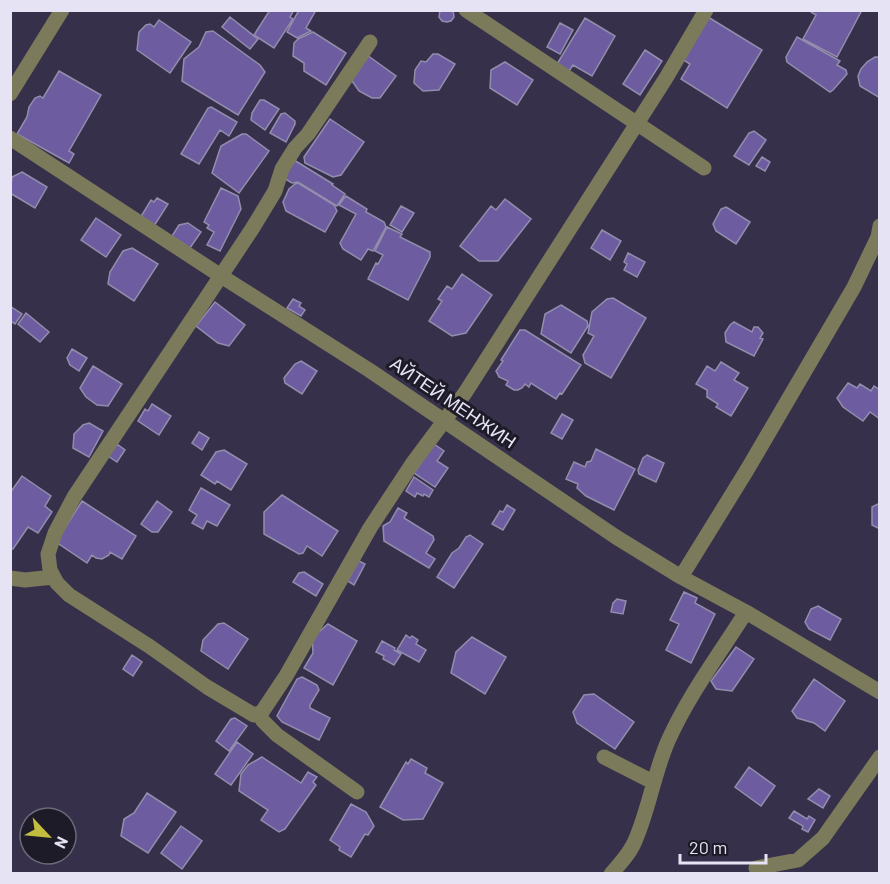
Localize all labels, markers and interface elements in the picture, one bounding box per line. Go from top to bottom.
street label: АЙТЕЙ МЕНЖИН [386,352,521,452]
north arrow [18,806,78,866]
scale bar [680,827,766,865]
text: N [51,834,73,852]
text: 20 m [689,836,727,858]

